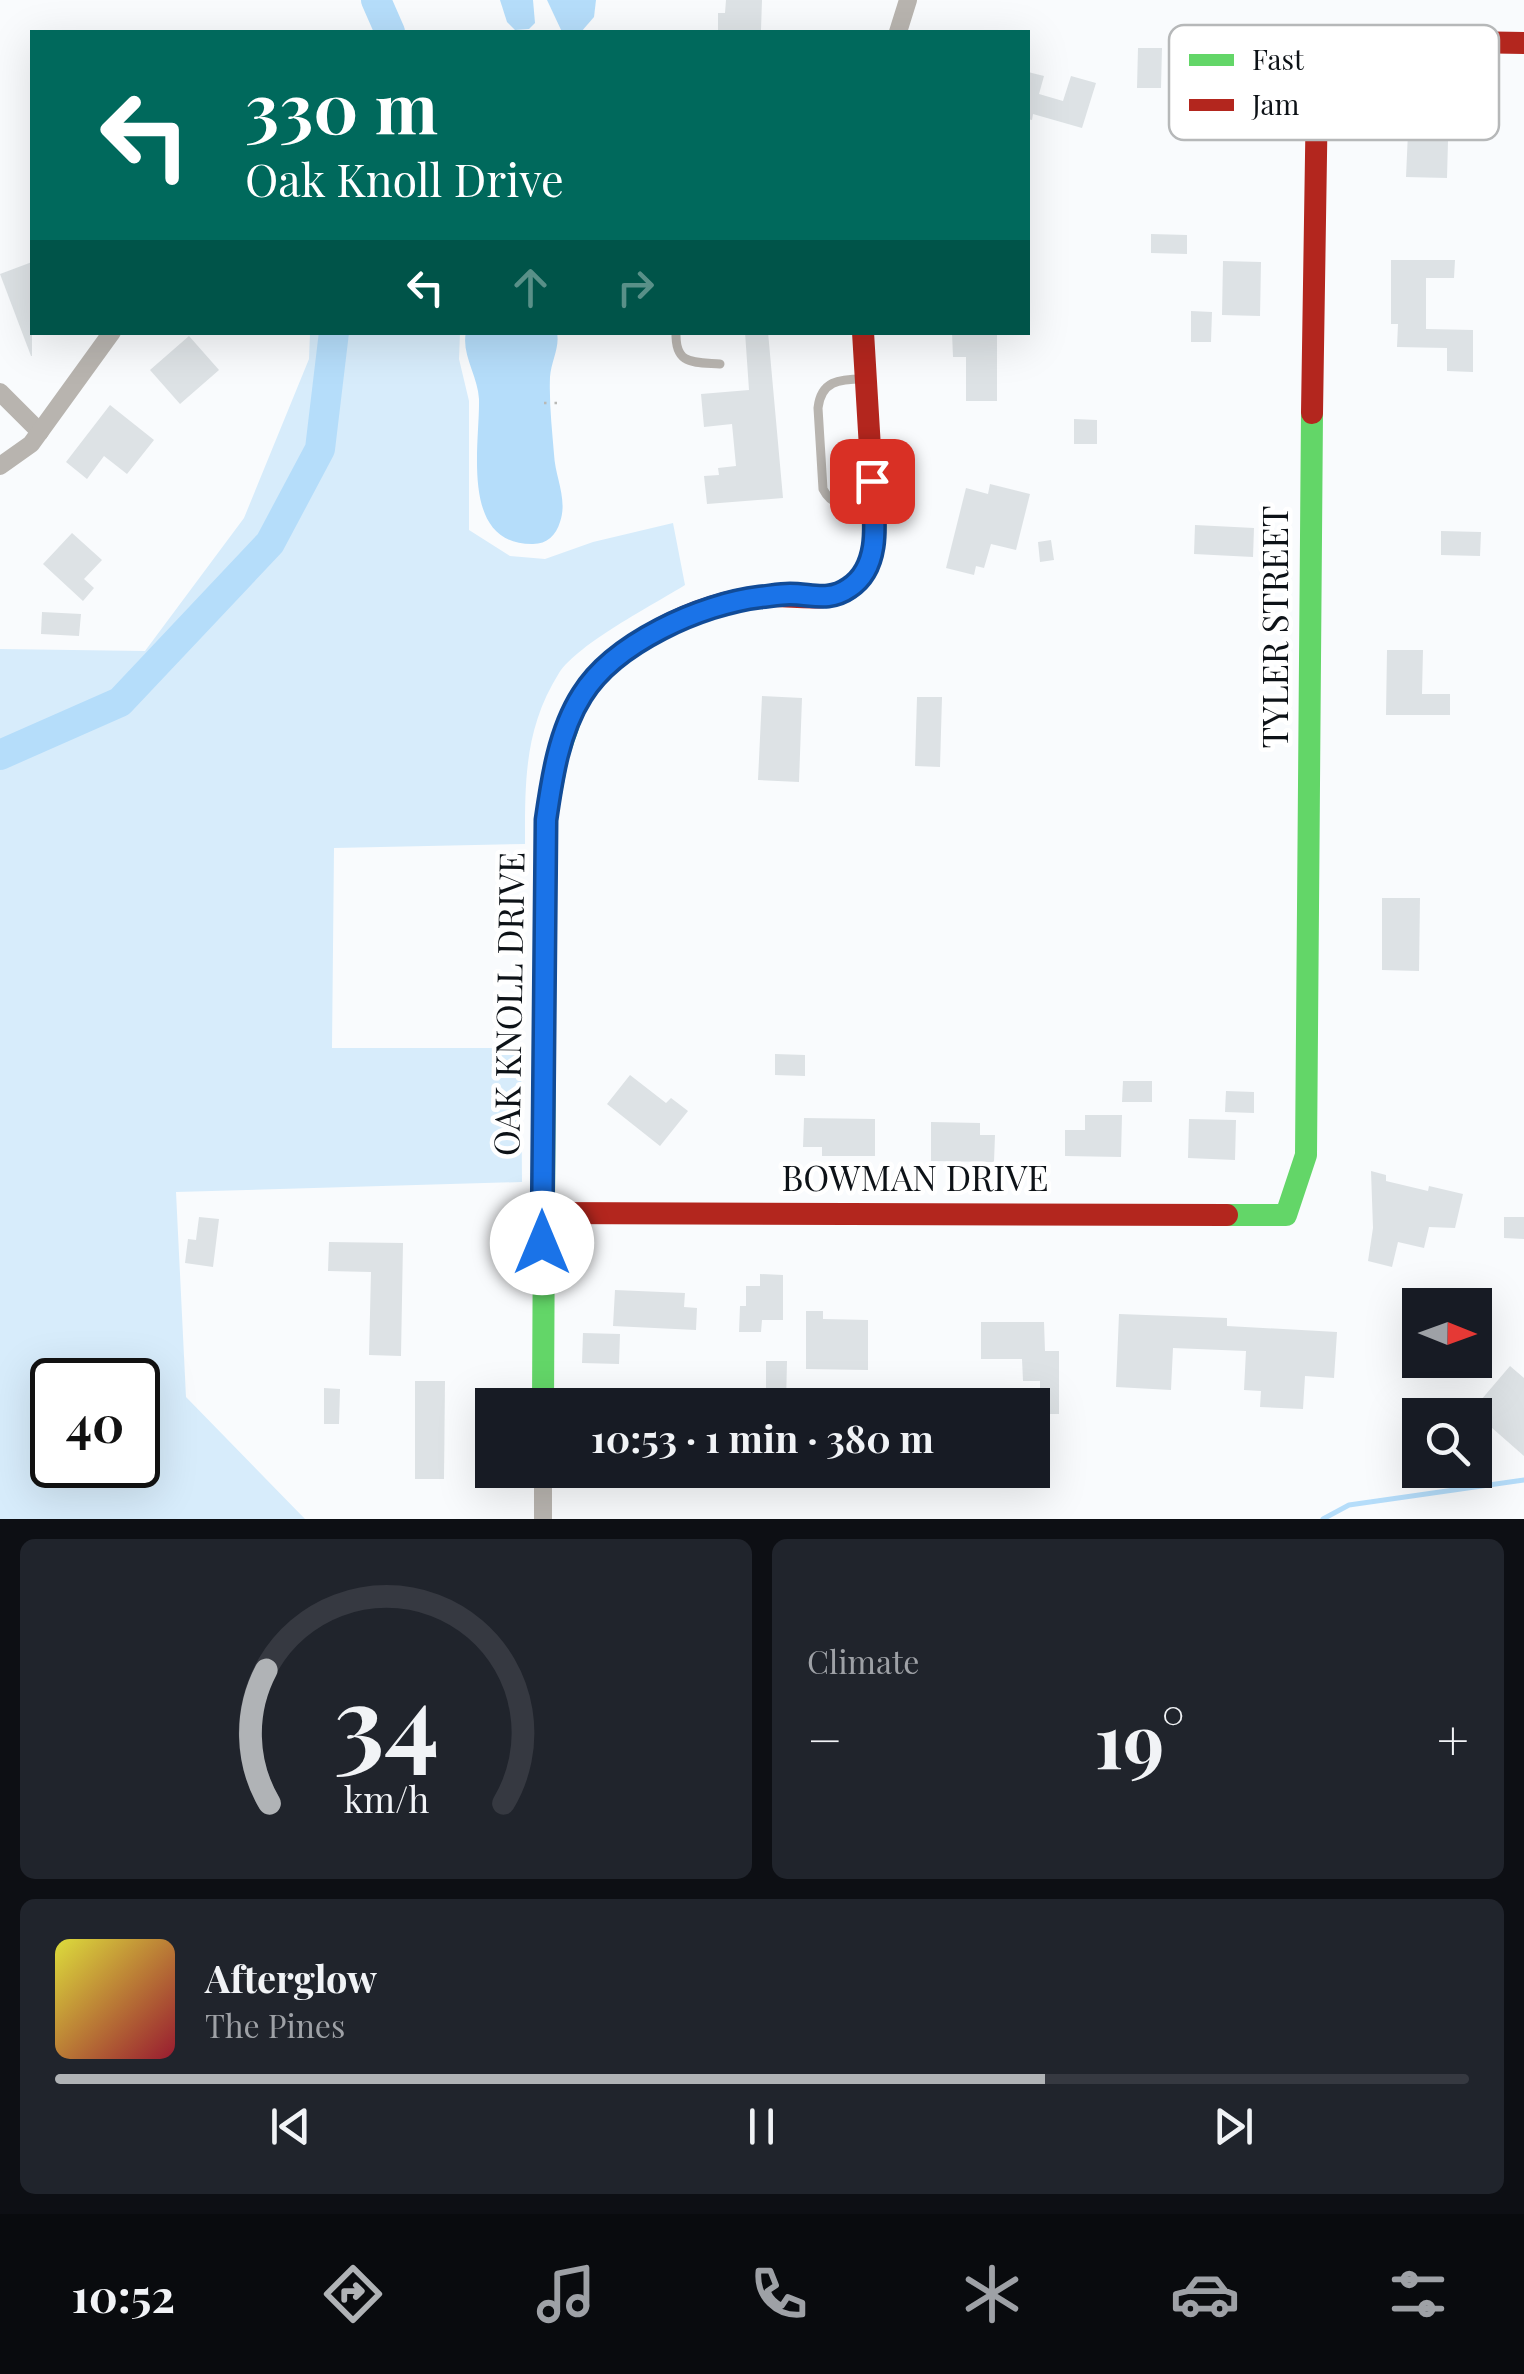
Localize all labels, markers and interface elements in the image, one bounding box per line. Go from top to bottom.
legend [1169,25,1499,140]
text: Fast [1252,40,1305,77]
text: 330 m [245,58,438,152]
icon: left [80,70,210,200]
text: Jam [1251,85,1299,122]
text: Oak Knoll Drive [245,148,564,208]
icon: left [398,260,453,315]
icon: ahead [503,260,558,315]
icon: right [608,260,663,315]
pin [830,439,915,524]
icon: arrive [845,454,900,509]
street label: TYLER STREET [1250,506,1297,748]
street label: OAK KNOLL DRIVE [481,851,534,1156]
street label: BOWMAN DRIVE [781,1153,1049,1200]
position arrow [490,1191,594,1295]
north arrow [1402,1288,1492,1378]
map controls [1402,1288,1492,1488]
speed limit sign: 40 [30,1358,160,1488]
button: search [1402,1398,1492,1488]
text: 10:53 · 1 min · 380 m [591,1412,934,1463]
text: Climate [807,1639,919,1682]
text: 34 [333,1648,439,1787]
text: 19° [1094,1688,1185,1788]
text: − [807,1701,843,1775]
text: + [1437,1701,1469,1775]
text: km/h [343,1774,429,1822]
text: Afterglow [205,1952,377,2003]
text: The Pines [205,2003,345,2046]
icon: previous [263,2099,318,2154]
icon: pause [734,2099,789,2154]
icon: next [1206,2099,1261,2154]
icon: directions [318,2259,388,2329]
icon: music [531,2259,601,2329]
icon: phone [744,2259,814,2329]
icon: climate [957,2259,1027,2329]
icon: car [1170,2259,1240,2329]
icon: filters [1383,2259,1453,2329]
text: 10:52 [71,2264,175,2324]

